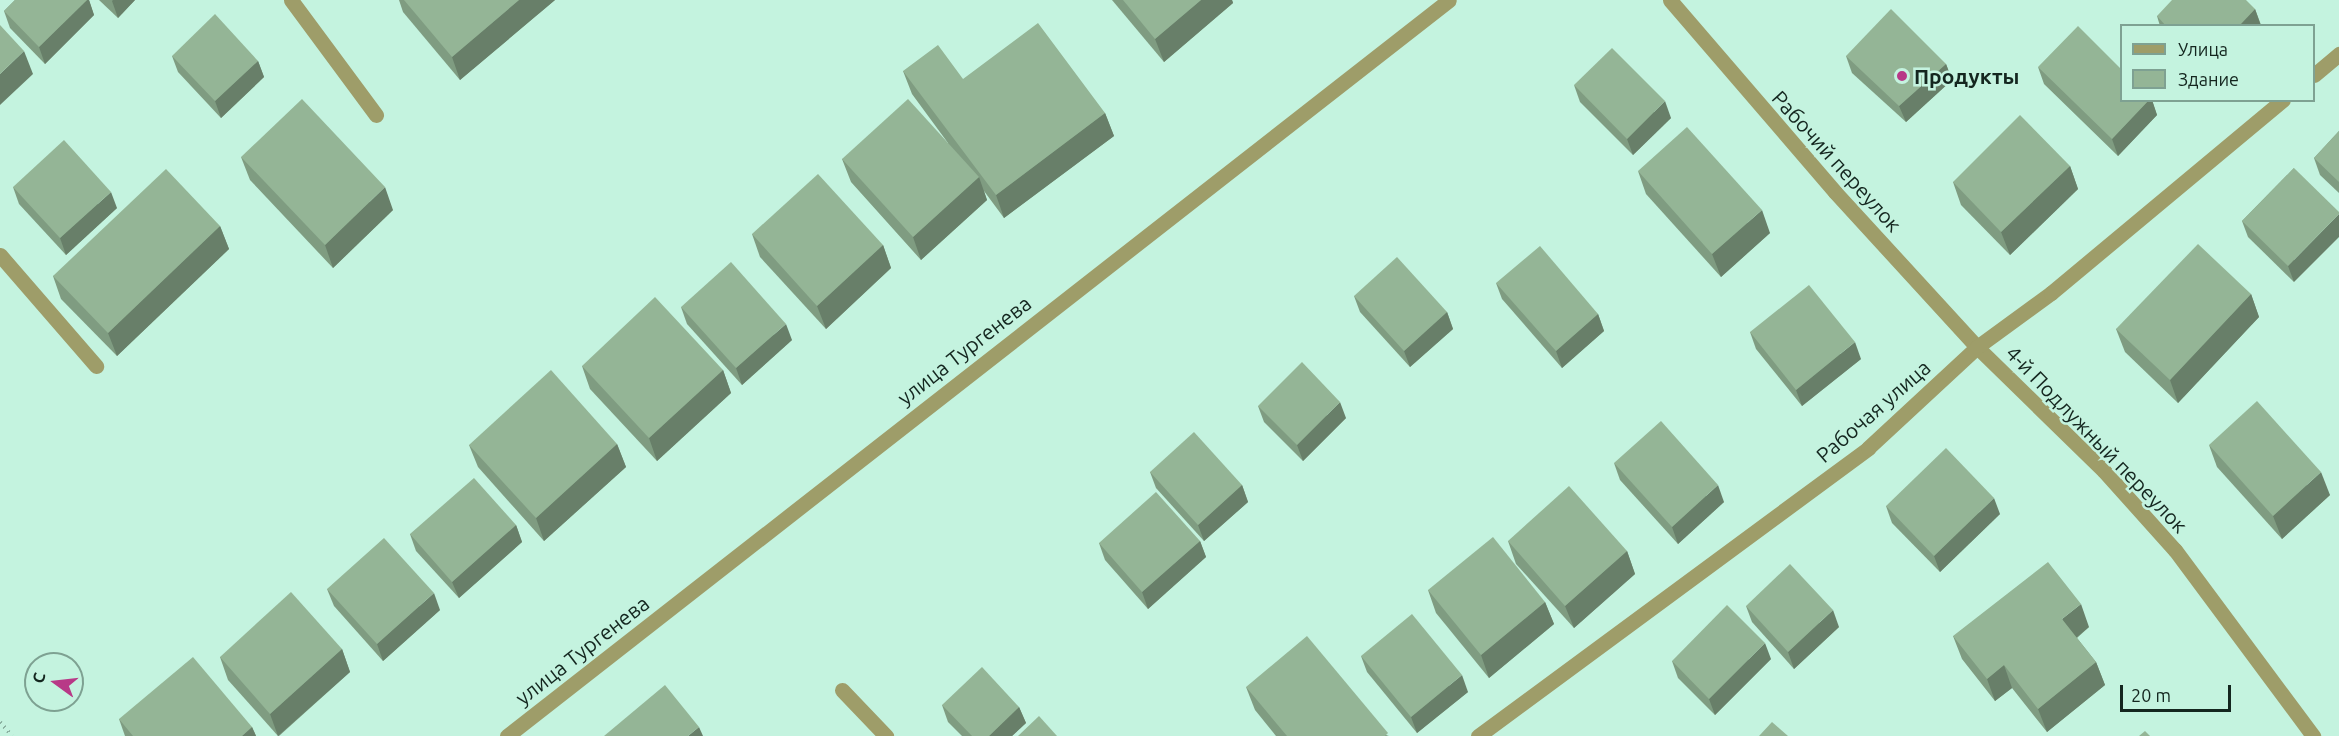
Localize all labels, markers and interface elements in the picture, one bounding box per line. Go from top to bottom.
legend [2120,24,2315,102]
text: Улица [2178,39,2228,59]
place label: Продукты [1914,63,2019,89]
marker: Продукты [1895,69,1909,83]
text: Здание [2178,69,2239,89]
street label: Рабочий переулок [1767,85,1907,237]
street label: улица Тургенева [892,290,1036,410]
street label: 4-й Подлужный переулок [2001,340,2193,538]
street label: Рабочая улица [1811,355,1935,467]
street label: улица Тургенева [510,590,654,710]
north arrow [24,652,84,712]
text: С [29,671,49,685]
scale bar [2123,673,2234,711]
text: 20 m [2131,685,2171,705]

